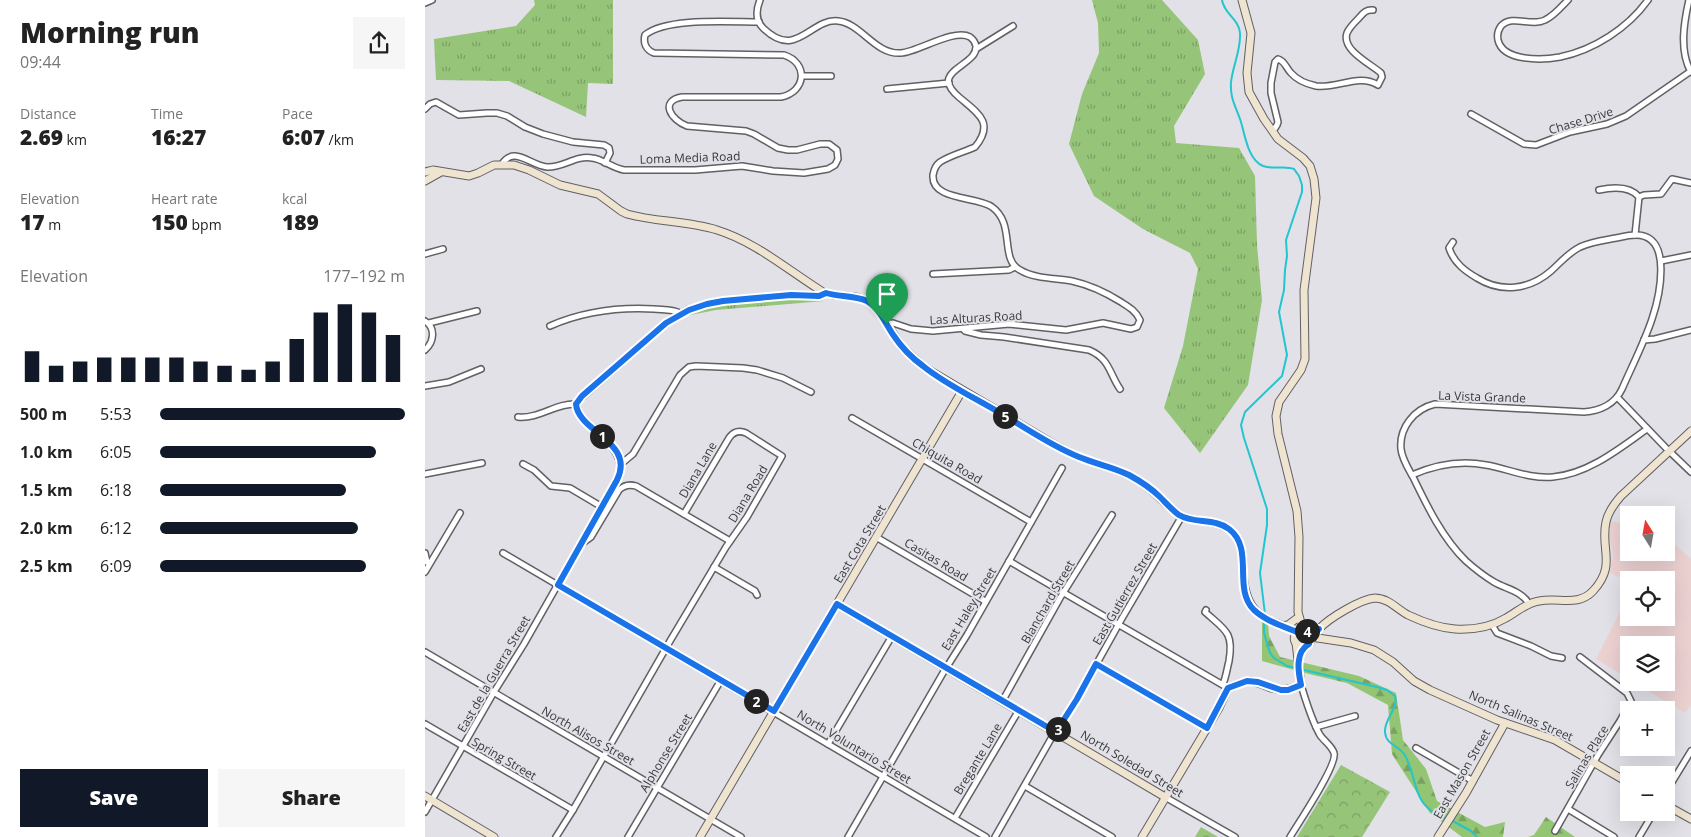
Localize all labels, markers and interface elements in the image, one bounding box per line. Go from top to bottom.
text: Morning run [20,13,200,51]
button: share [353,17,405,69]
text: 09:44 [20,51,61,73]
street label: Chase Drive [1547,103,1615,138]
text: Distance [20,104,76,123]
text: Time [151,104,183,123]
text: Pace [282,104,313,123]
text: 2.69 [20,123,63,151]
text: 16:27 [151,123,206,151]
text: 6:07 [282,123,325,151]
text: km [63,130,87,149]
text: /km [325,130,354,149]
street label: Loma Media Road [639,147,741,168]
text: Elevation [20,189,79,208]
text: Heart rate [151,189,218,208]
text: kcal [282,189,307,208]
text: 17 [20,208,45,236]
text: 150 [151,208,188,236]
text: 189 [282,208,319,236]
text: m [45,215,61,234]
text: bpm [188,215,222,234]
text: Elevation [20,265,88,287]
text: 177–192 m [323,265,405,287]
pin [866,273,908,324]
icon: arrive [873,280,901,308]
street label: Las Alturas Road [929,307,1023,328]
street label: La Vista Grande [1438,386,1526,407]
text: 500 m [20,403,67,425]
text: 5:53 [100,403,132,425]
pin: 5 [993,404,1017,428]
text: 5 [1001,407,1010,426]
pin: 1 [589,424,615,448]
text: 1 [598,427,607,446]
street label: Chiquita Road [909,434,985,488]
street label: Diana Lane [675,438,721,501]
text: 1.0 km [20,441,73,463]
text: 6:05 [100,441,132,463]
street label: Diana Road [724,462,771,526]
text: 1.5 km [20,479,73,501]
text: 6:18 [100,479,132,501]
street label: East Cota Street [829,501,890,586]
north arrow [1620,506,1675,561]
map controls [1620,506,1675,821]
text: 2.0 km [20,517,73,539]
text: 6:12 [100,517,132,539]
street label: Casitas Road [901,534,971,585]
street label: East Gutierrez Street [1088,540,1161,648]
text: 2.5 km [20,555,73,577]
text: 6:09 [100,555,132,577]
street label: Blanchard Street [1017,557,1078,646]
street label: East Haley Street [937,564,1000,654]
button: locate [1620,571,1675,626]
street label: East de la Guerra Street [453,612,534,735]
pin: 4 [1295,618,1319,644]
text: 4 [1303,622,1312,641]
button: layers [1620,636,1675,691]
street label: North Salinas Street [1467,686,1576,745]
pin: 2 [743,688,769,714]
text: 2 [752,692,761,711]
button: + [1620,701,1675,756]
street label: North Alisos Street [539,702,638,769]
street label: North Voluntario Street [794,706,915,788]
street label: Alphonse Street [635,710,696,795]
pin: 3 [1045,716,1071,742]
street label: Bregante Lane [949,719,1006,798]
text: 3 [1054,720,1063,739]
street label: Salinas Place [1561,721,1612,792]
street label: North Soledad Street [1078,726,1187,801]
street label: East Mason Street [1429,726,1494,822]
street label: Spring Street [469,733,540,784]
button: − [1620,766,1675,821]
button: Save [20,769,208,827]
button: Share [218,769,405,827]

